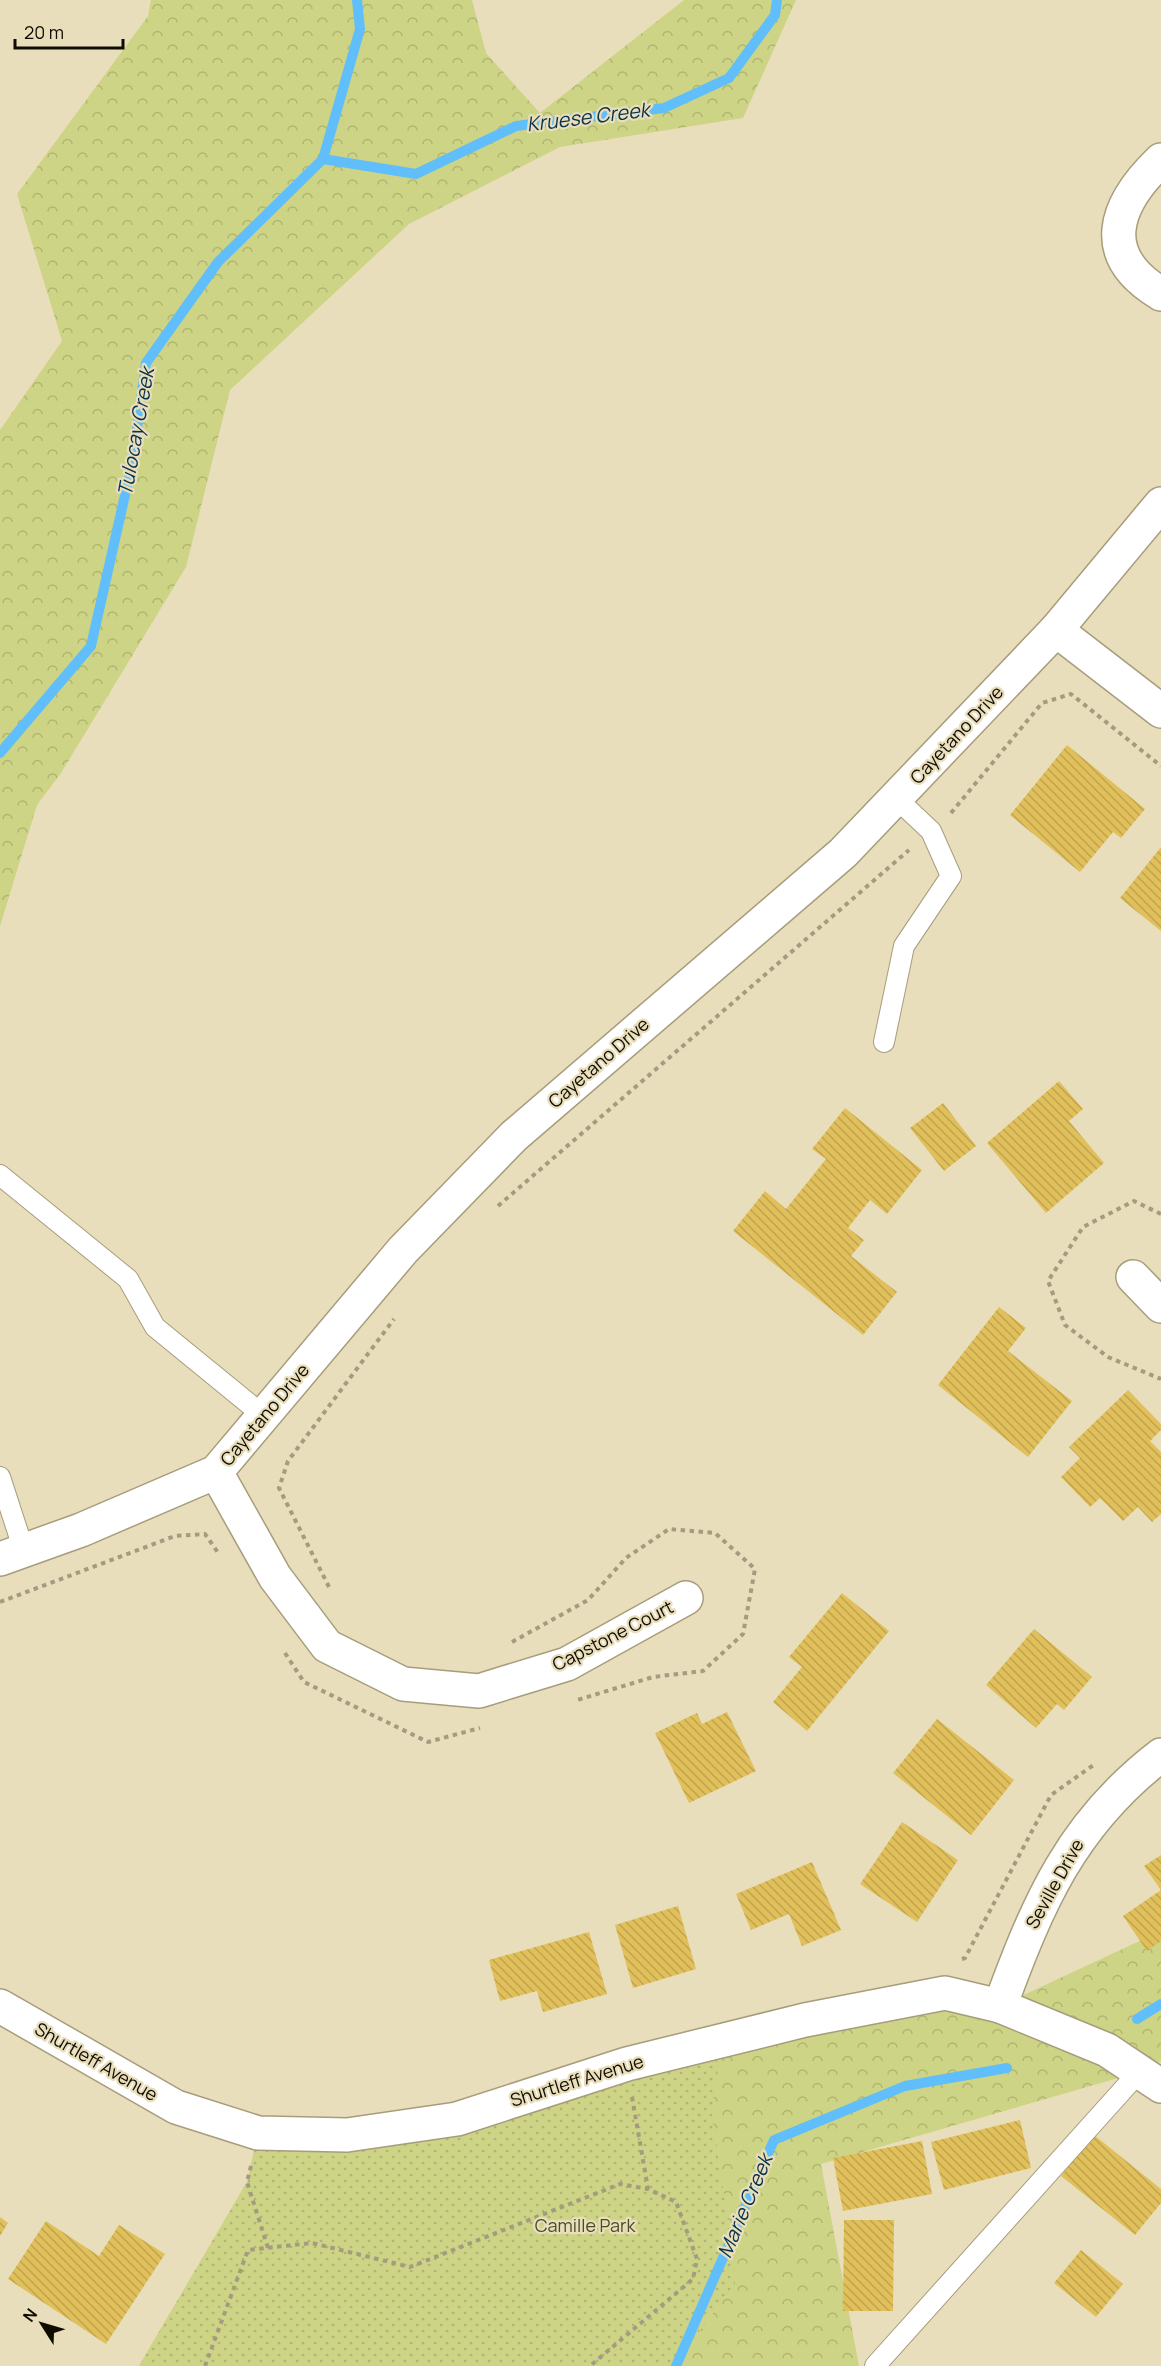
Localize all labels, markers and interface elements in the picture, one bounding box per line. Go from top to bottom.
scale bar [15,12,123,50]
text: 20 m [24,20,64,44]
water label: Kruese Creek [525,95,654,137]
water label: Tulocay Creek [111,363,161,498]
street label: Cayetano Drive [904,680,1008,789]
street label: Cayetano Drive [543,1012,654,1113]
street label: Cayetano Drive [214,1358,314,1470]
street label: Capstone Court [548,1594,677,1676]
street label: Seville Drive [1020,1834,1089,1933]
street label: Shurtleff Avenue [31,2016,162,2106]
street label: Shurtleff Avenue [507,2048,646,2112]
water label: Marie Creek [711,2147,780,2262]
park label: Camille Park [535,2213,636,2237]
north arrow [12,2294,72,2354]
text: N [18,2304,42,2326]

